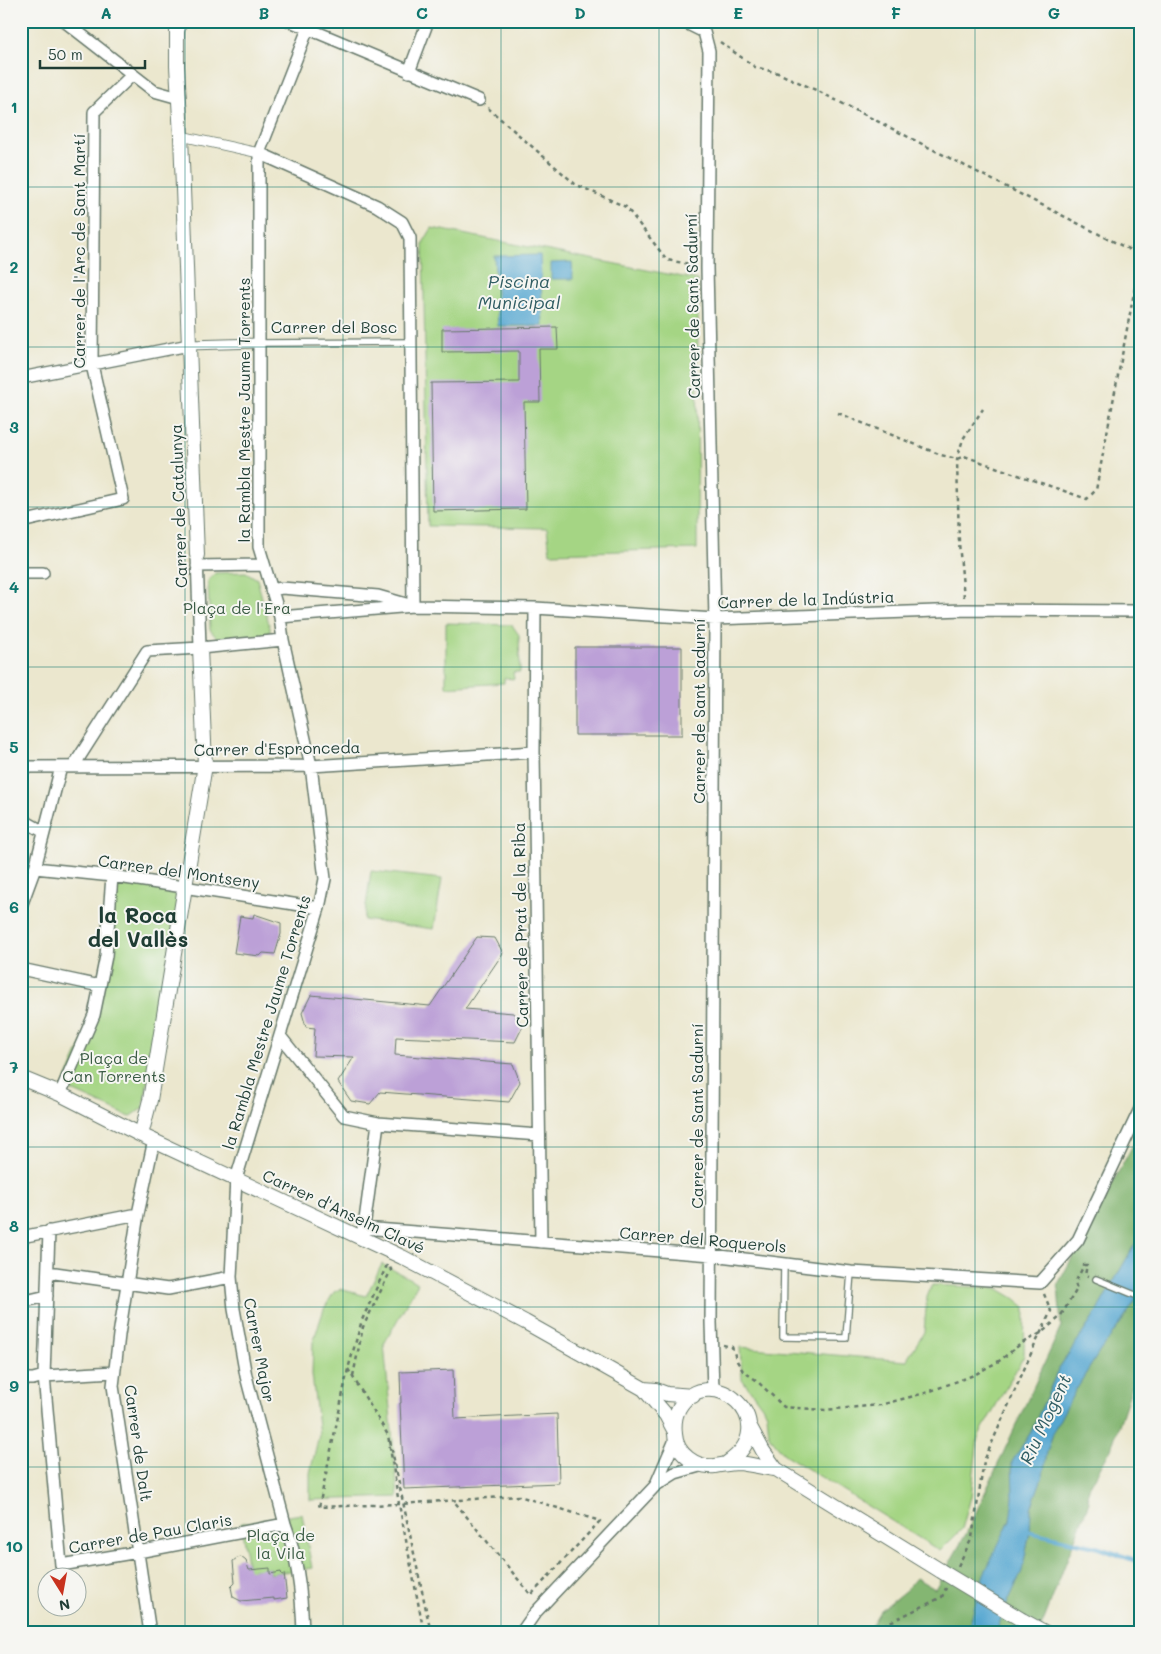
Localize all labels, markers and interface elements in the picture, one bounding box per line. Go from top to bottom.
text: A [100,2,112,23]
text: B [259,2,269,23]
text: C [416,2,428,23]
text: D [574,2,586,23]
text: E [733,2,743,23]
text: F [891,2,901,23]
text: G [1048,2,1060,23]
scale bar [40,38,145,70]
text: 50 m [48,44,83,64]
text: 1 [10,96,18,117]
street label: Carrer de l'Arc de Sant Martí [68,134,89,368]
street label: Carrer de Sant Sadurní [680,213,704,399]
text: 2 [10,256,19,277]
water label: Piscina Municipal [478,269,561,314]
street label: la Rambla Mestre Jaume Torrents [233,277,254,543]
street label: Carrer del Bosc [271,316,397,337]
text: 3 [9,416,19,437]
street label: Carrer de Catalunya [165,424,191,588]
text: 4 [9,576,19,597]
street label: Carrer de la Indústria [717,585,895,613]
park label: Plaça de l'Era [183,597,291,618]
street label: Carrer de Sant Sadurní [688,618,709,804]
text: 5 [9,736,19,757]
street label: Carrer d'Espronceda [193,736,361,760]
street label: Carrer de Prat de la Riba [508,822,532,1028]
street label: Carrer del Montseny [97,849,261,893]
street label: la Rambla Mestre Jaume Torrents [217,892,315,1152]
text: 6 [9,896,19,917]
district label: la Roca del Vallès [88,901,188,952]
street label: Carrer de Sant Sadurní [686,1023,707,1209]
park label: Plaça de Can Torrents [62,1047,166,1086]
text: 7 [10,1056,19,1077]
street label: Carrer d'Anselm Clavé [259,1164,429,1258]
text: 8 [9,1215,19,1236]
street label: Carrer del Roquerols [619,1221,787,1257]
street label: Carrer Major [240,1296,280,1404]
water label: Riu Mogent [1014,1370,1076,1468]
text: 9 [9,1375,19,1396]
street label: Carrer de Dalt [120,1383,158,1503]
street label: Carrer de Pau Claris [67,1508,233,1558]
park label: Plaça de la Vila [247,1524,315,1563]
text: 10 [5,1535,23,1556]
north arrow [38,1566,88,1616]
text: N [58,1595,72,1616]

